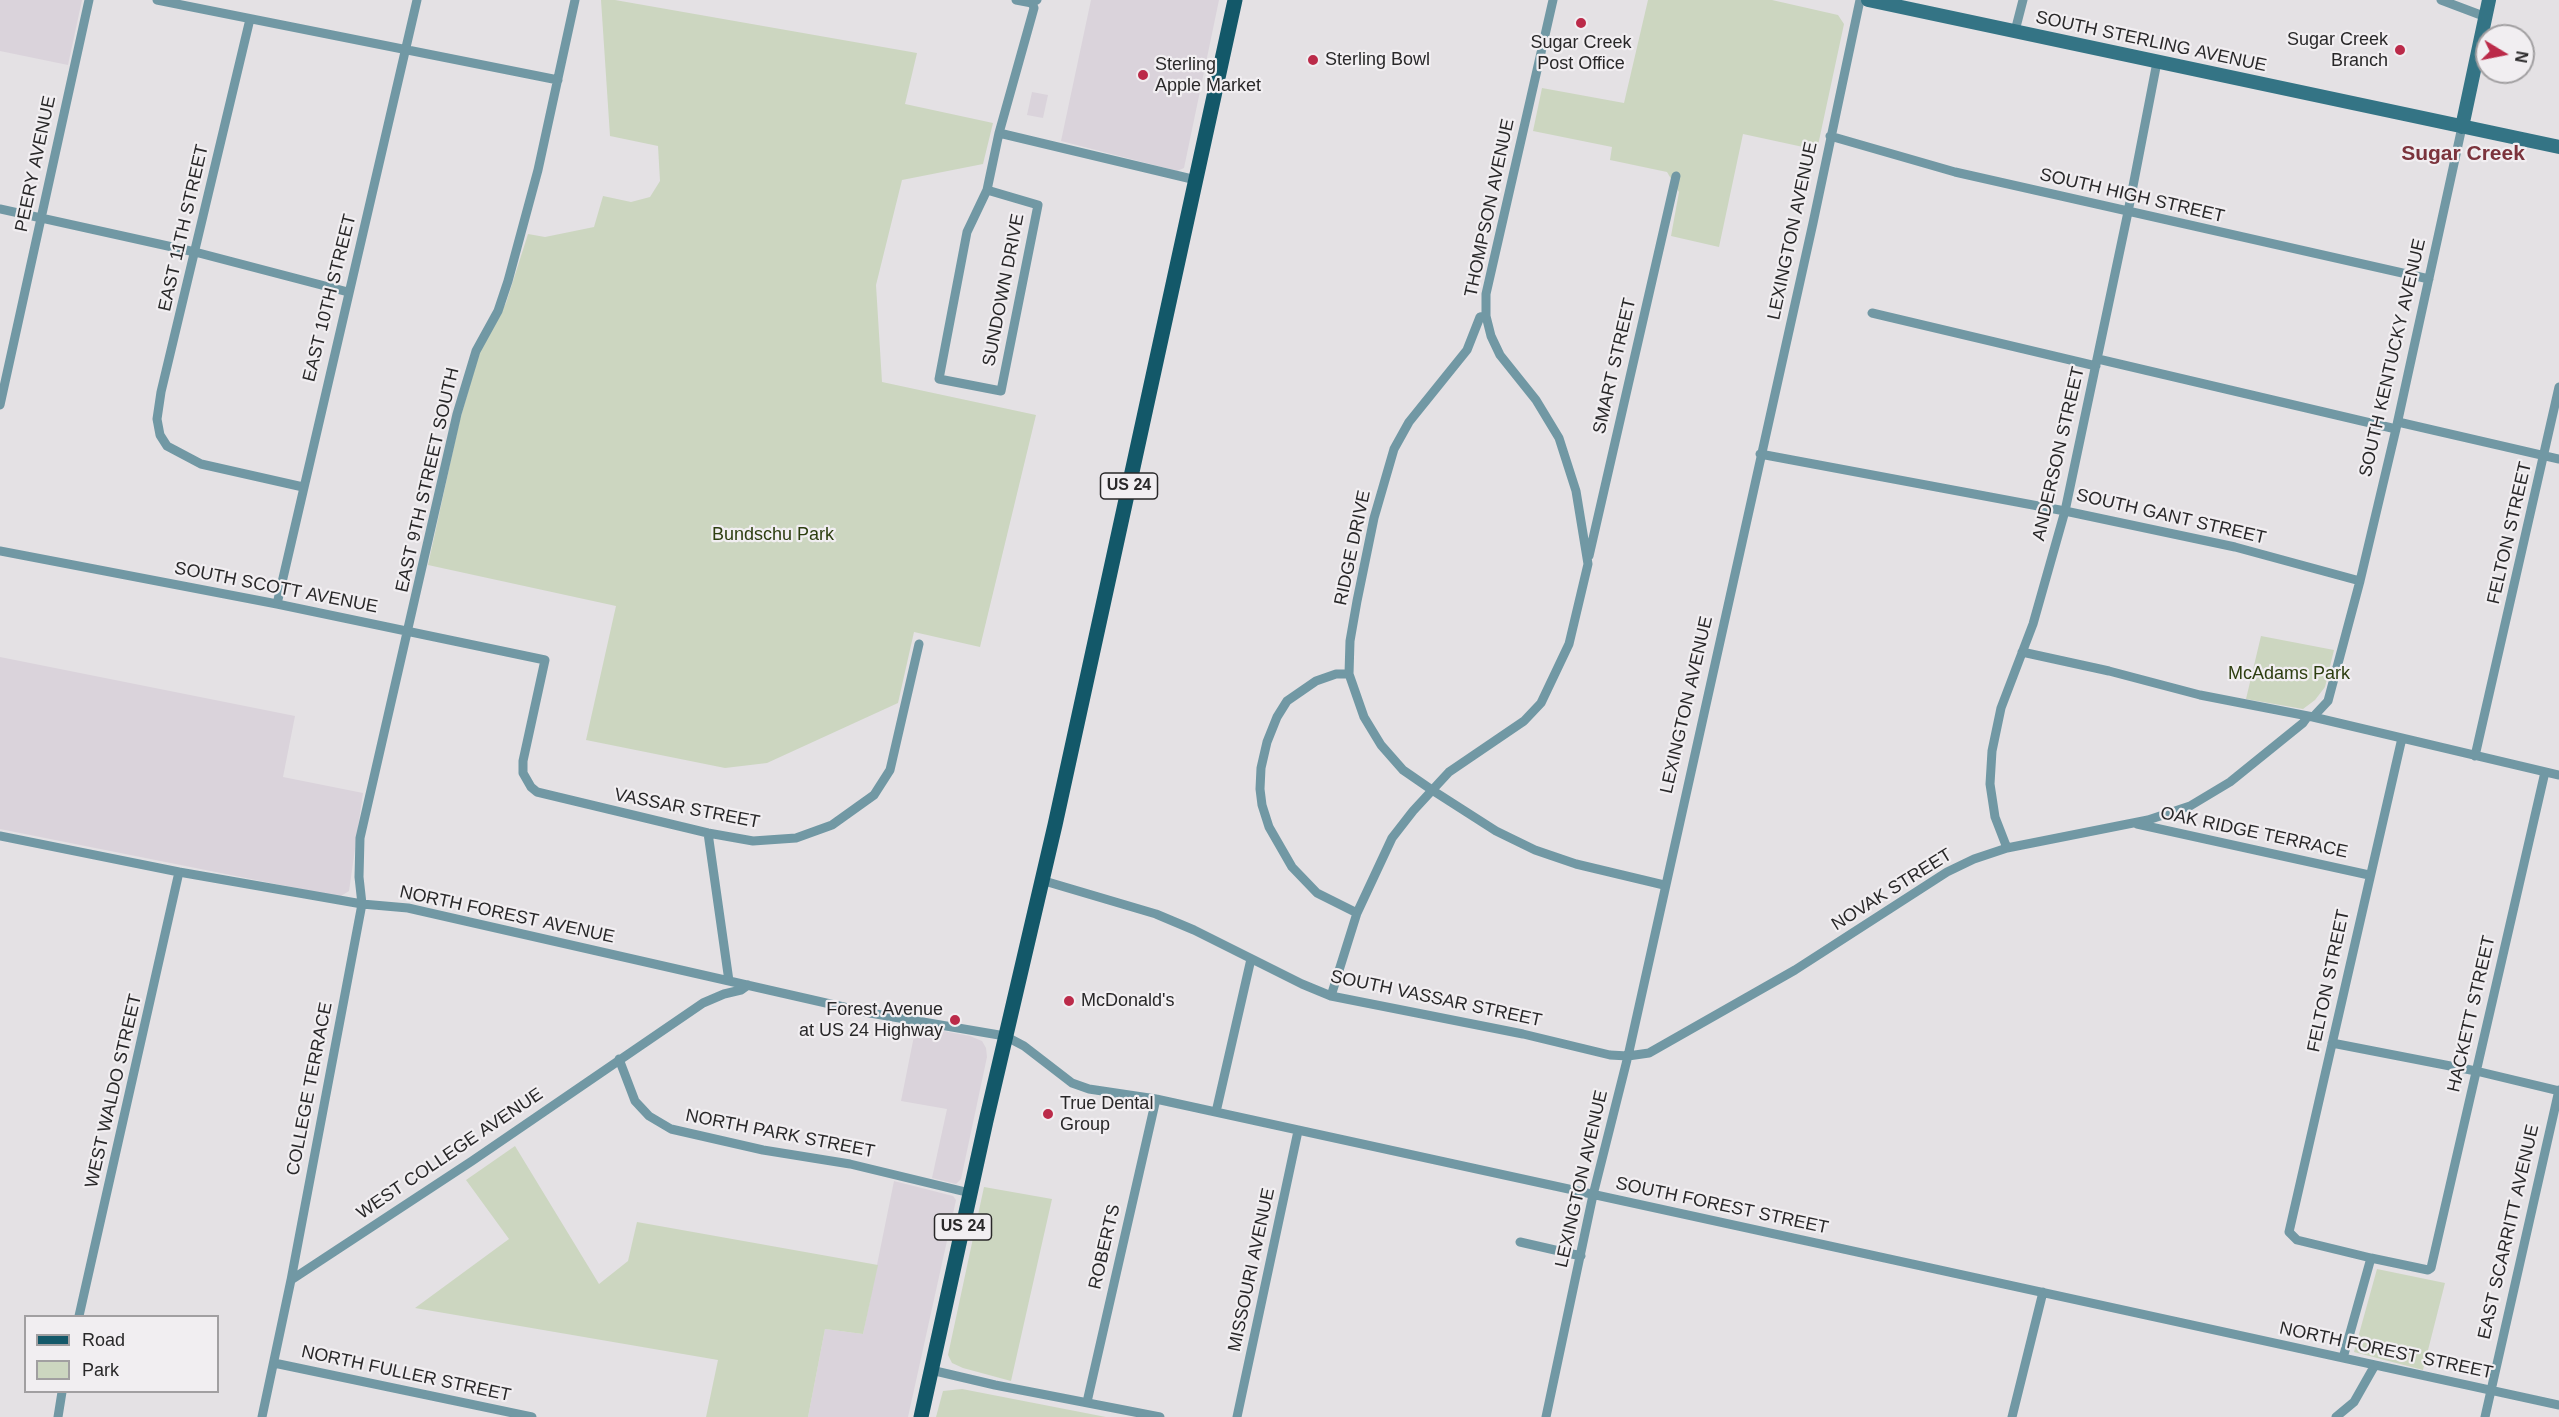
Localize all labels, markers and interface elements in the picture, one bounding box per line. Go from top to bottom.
street label: SOUTH STERLING AVENUE [2033,7,2269,77]
marker: Sugar Creek Post Office [1574,16,1588,30]
north arrow [2475,24,2535,84]
place label: Sugar Creek Branch [2287,29,2388,72]
place label: Sugar Creek Post Office [1530,32,1632,74]
marker: Sugar Creek Branch [2393,43,2407,57]
place label: Sterling Bowl [1325,49,1430,71]
text: N [2512,50,2531,64]
marker: Sterling Bowl [1306,53,1320,67]
place label: Sterling Apple Market [1155,54,1261,97]
marker: Sterling Apple Market [1136,68,1150,82]
street label: PEERY AVENUE [11,94,61,234]
street label: THOMPSON AVENUE [1461,117,1519,299]
street label: LEXINGTON AVENUE [1764,140,1822,322]
district label: Sugar Creek [2401,141,2525,167]
street label: EAST 11TH STREET [154,142,214,314]
street label: SOUTH HIGH STREET [2037,164,2227,228]
street label: EAST 10TH STREET [299,212,361,384]
street label: SUNDOWN DRIVE [979,212,1029,368]
street label: SOUTH KENTUCKY AVENUE [2355,237,2431,479]
street label: SMART STREET [1589,296,1641,436]
street label: ANDERSON STREET [2028,365,2090,543]
street label: EAST 9TH STREET SOUTH [392,366,464,594]
street label: FELTON STREET [2483,460,2537,606]
road number: US 24 [1100,473,1158,499]
street label: SOUTH GANT STREET [2074,485,2268,549]
street label: RIDGE DRIVE [1330,489,1376,607]
park label: Bundschu Park [712,524,834,546]
street label: SOUTH SCOTT AVENUE [172,558,380,618]
street label: LEXINGTON AVENUE [1656,614,1718,796]
park label: McAdams Park [2228,663,2350,685]
street label: VASSAR STREET [612,784,762,834]
street label: OAK RIDGE TERRACE [2158,803,2350,863]
street label: NOVAK STREET [1828,844,1956,936]
street label: NORTH FOREST AVENUE [397,882,617,948]
street label: FELTON STREET [2303,908,2355,1054]
street label: HACKETT STREET [2443,934,2501,1094]
street label: SOUTH VASSAR STREET [1328,966,1544,1032]
place label: McDonald's [1081,990,1174,1012]
street label: WEST WALDO STREET [81,992,147,1190]
marker: McDonald's [1062,994,1076,1008]
place label: Forest Avenue at US 24 Highway [799,999,943,1042]
street label: COLLEGE TERRACE [283,1001,337,1177]
marker: Forest Avenue at US 24 Highway [948,1013,962,1027]
street label: WEST COLLEGE AVENUE [353,1084,547,1224]
street label: LEXINGTON AVENUE [1551,1088,1613,1270]
place label: True Dental Group [1060,1093,1153,1136]
street label: NORTH PARK STREET [684,1105,876,1163]
marker: True Dental Group [1041,1107,1055,1121]
street label: EAST SCARRITT AVENUE [2474,1123,2544,1341]
street label: SOUTH FOREST STREET [1614,1173,1830,1239]
street label: MISSOURI AVENUE [1224,1186,1280,1354]
street label: ROBERTS [1085,1202,1125,1292]
road number: US 24 [934,1214,992,1240]
legend [24,1315,219,1393]
street label: NORTH FOREST STREET [2277,1318,2495,1384]
text: Road [82,1330,125,1350]
street label: NORTH FULLER STREET [299,1341,513,1407]
text: Park [82,1360,119,1380]

